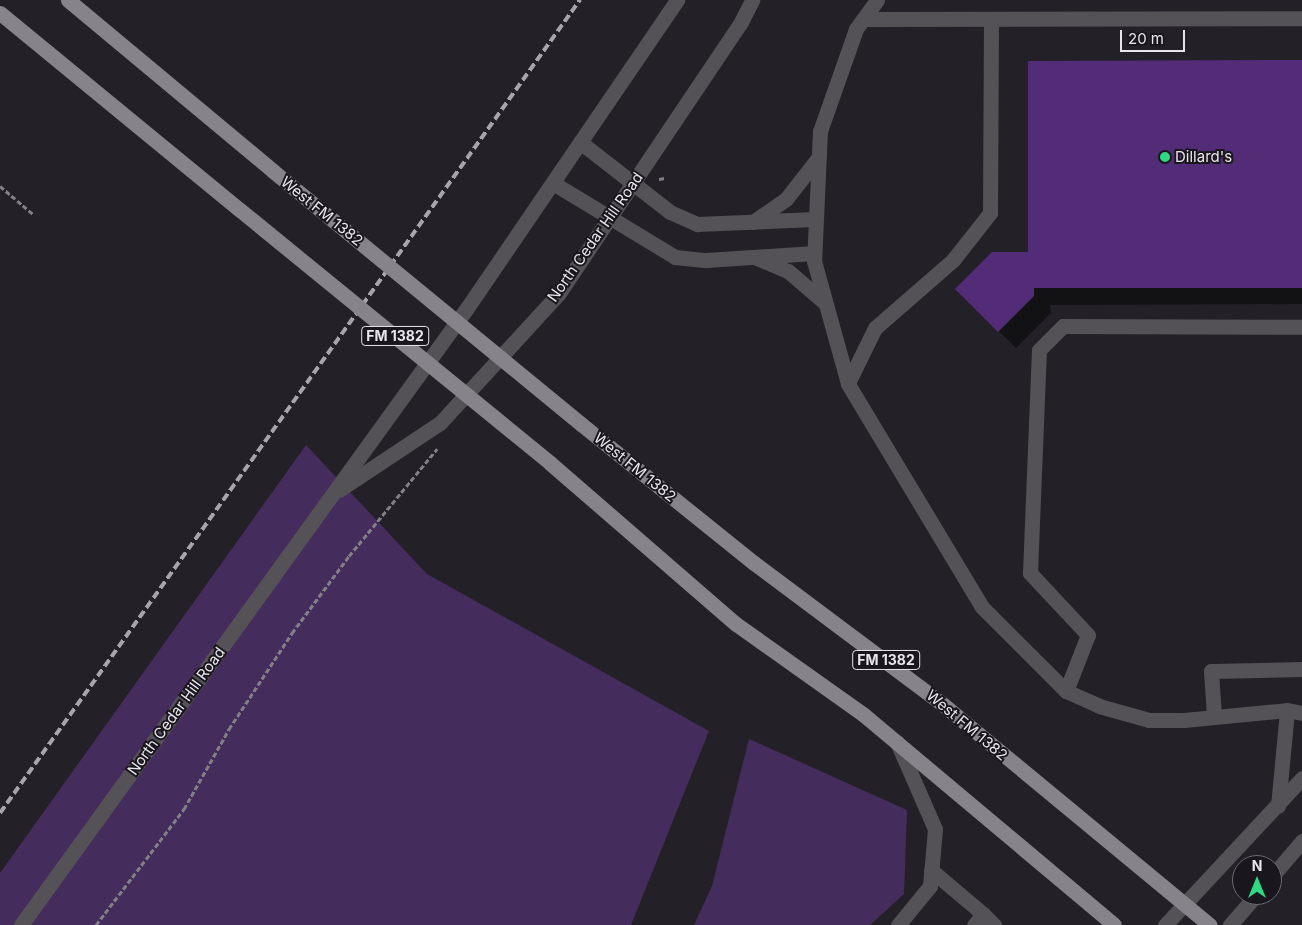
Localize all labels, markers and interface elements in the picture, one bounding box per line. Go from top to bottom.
scale bar [1122,20,1187,52]
text: 20 m [1128,29,1164,48]
place label: Dillard's [1175,148,1232,166]
marker: Dillard's [1159,151,1171,163]
street label: North Cedar Hill Road [544,169,646,305]
street label: West FM 1382 [277,172,367,250]
road number: FM 1382 [360,324,430,348]
street label: West FM 1382 [590,428,680,506]
street label: North Cedar Hill Road [124,643,228,779]
road number: FM 1382 [851,648,921,672]
street label: West FM 1382 [923,686,1011,764]
north arrow [1232,855,1282,905]
text: N [1252,857,1262,874]

